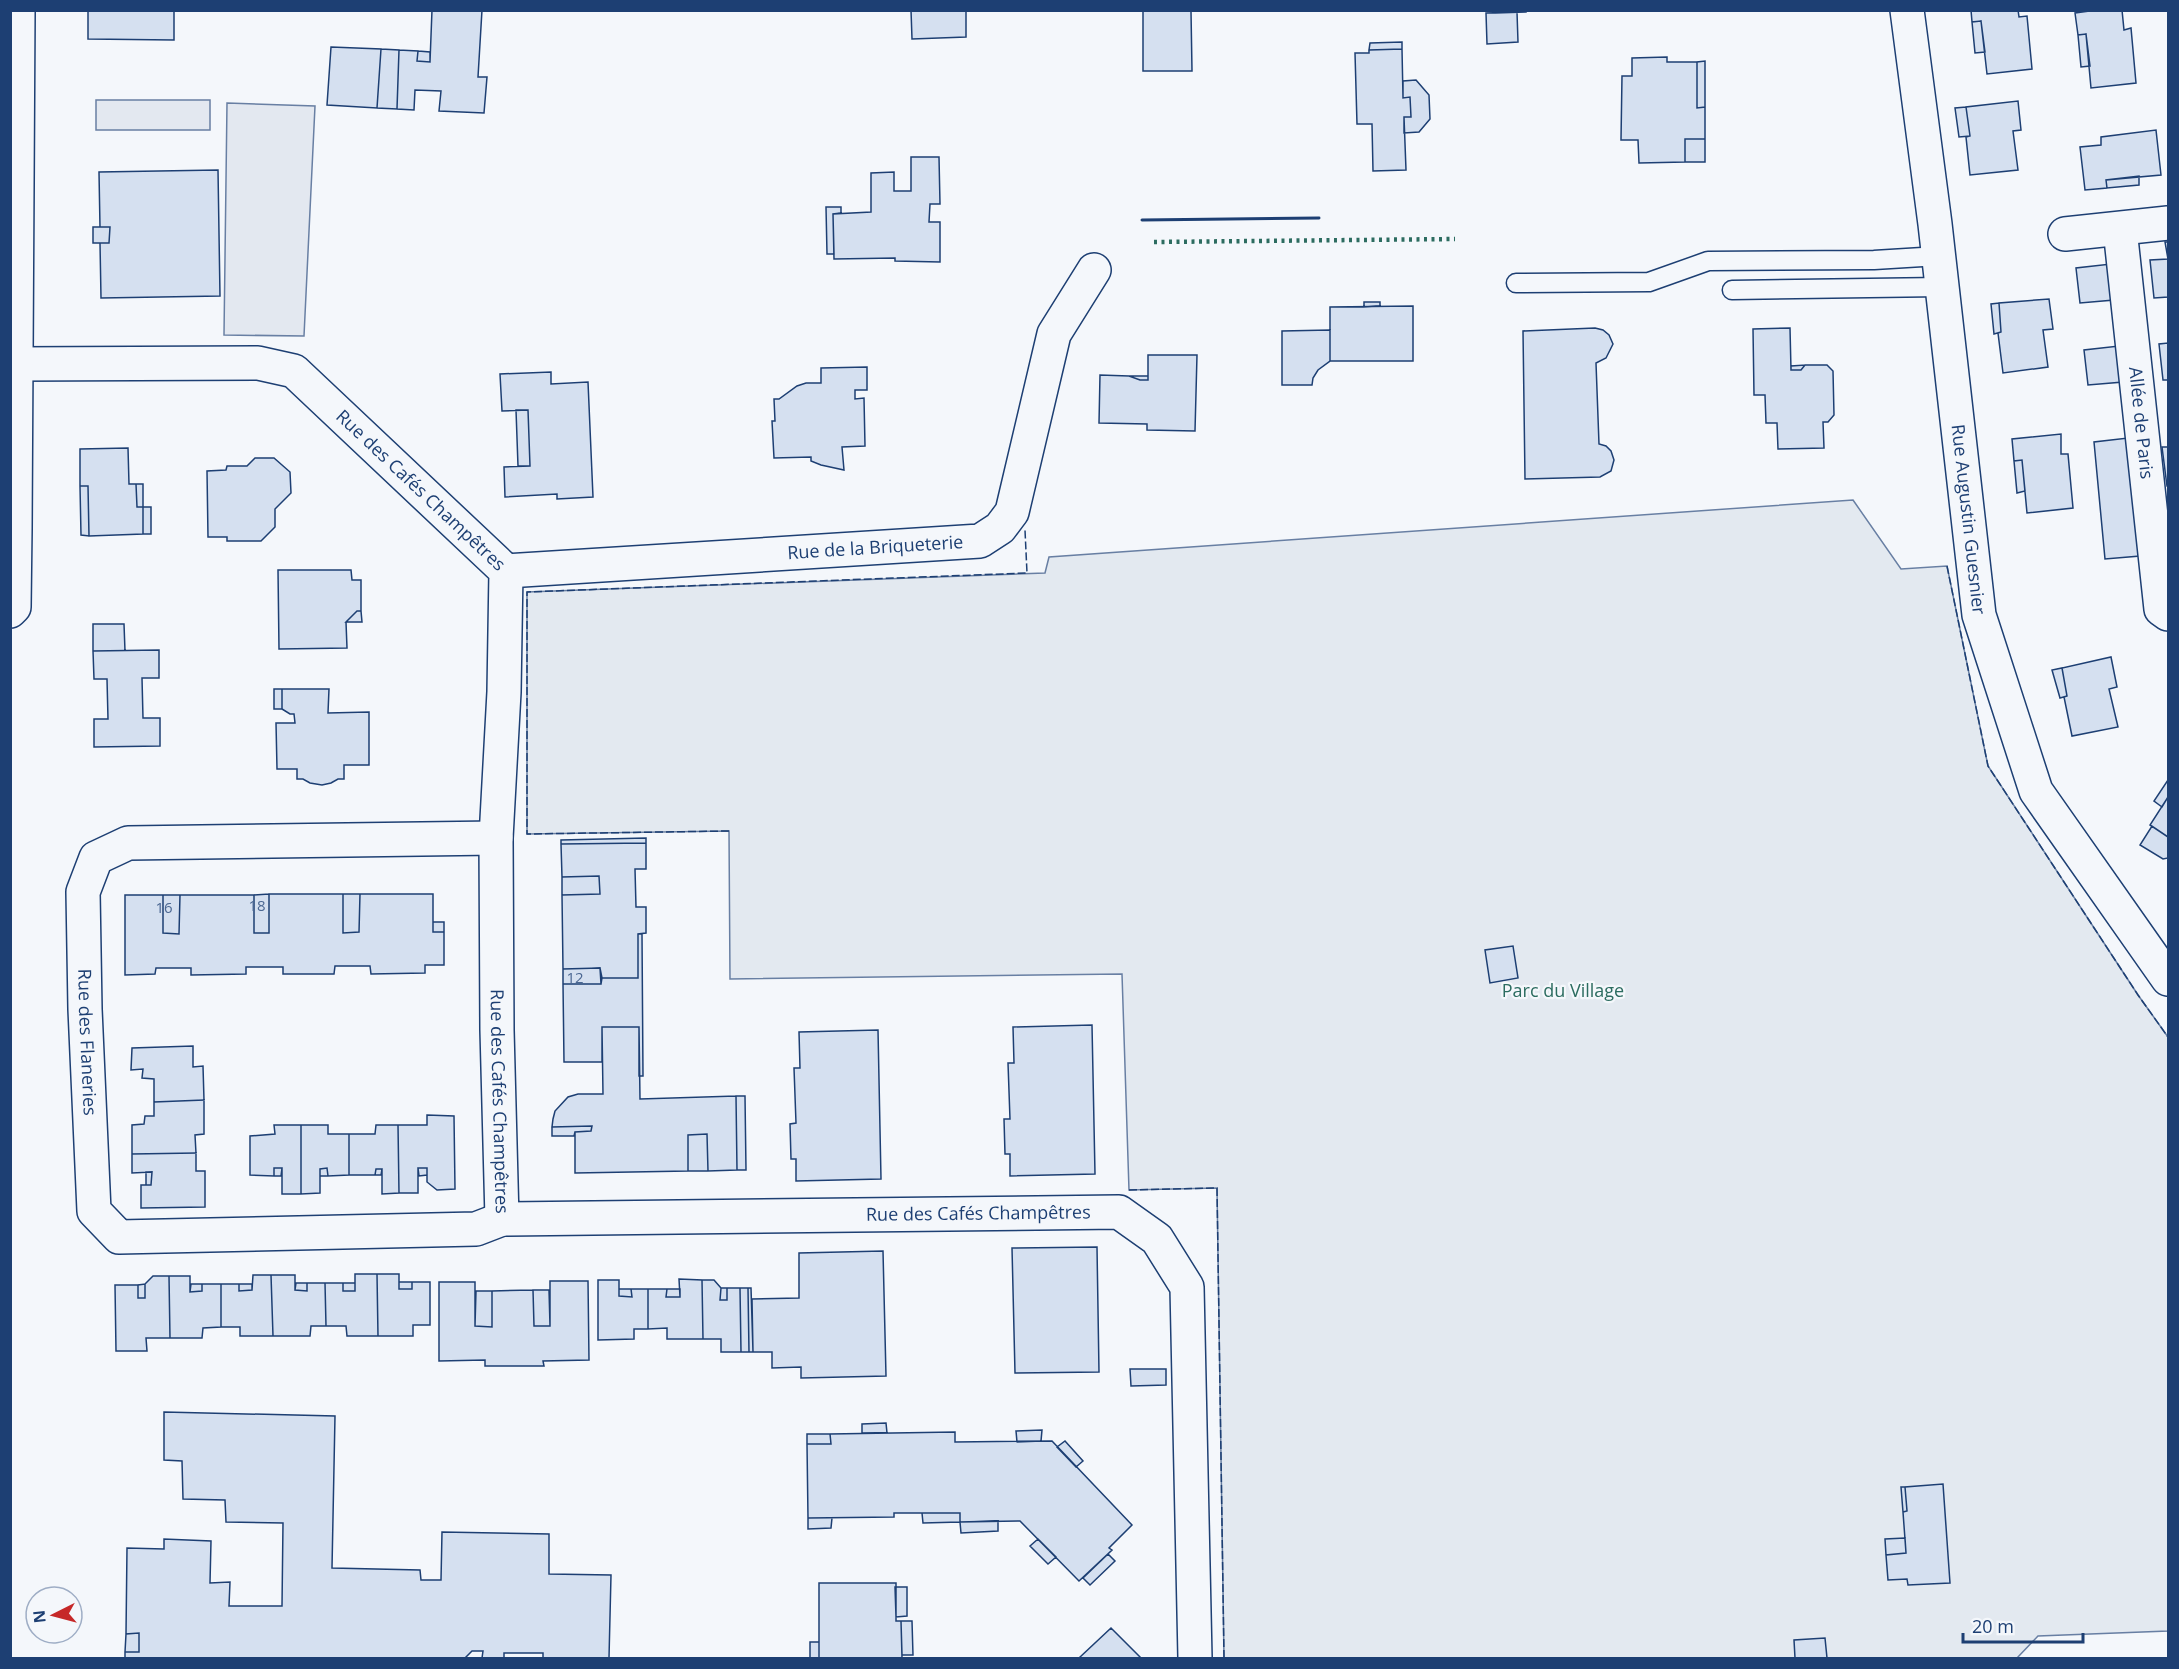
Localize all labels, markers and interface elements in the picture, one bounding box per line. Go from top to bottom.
street label: Allée de Paris [2124,366,2160,480]
street label: Rue des Cafés Champêtres [331,404,511,576]
street label: Rue Augustin Guesnier [1947,423,1992,616]
street label: Rue de la Briqueterie [786,529,964,564]
house number: 18 [248,895,266,915]
house number: 16 [155,897,173,917]
house number: 12 [566,967,584,987]
street label: Rue des Flaneries [73,969,103,1116]
park label: Parc du Village [1502,978,1624,1002]
street label: Rue des Cafés Champêtres [486,989,515,1214]
street label: Rue des Cafés Champêtres [866,1199,1091,1226]
north arrow [24,1585,84,1645]
scale bar [1963,1606,2083,1644]
text: N [27,1609,51,1624]
text: 20 m [1972,1614,2014,1638]

